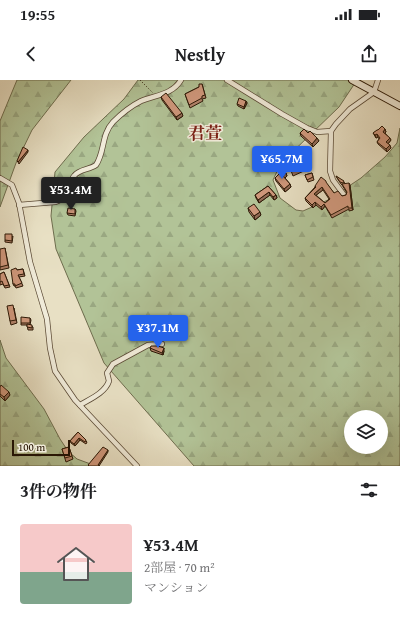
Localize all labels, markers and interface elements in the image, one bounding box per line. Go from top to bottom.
text: 19:55 [20,4,55,25]
text: Nestly [175,41,225,68]
icon: back [20,43,42,65]
icon: share [358,43,380,65]
district label: 君萱 [188,120,222,145]
pin: ¥65.7M [249,146,315,180]
text: ¥65.7M [261,149,303,168]
pin: ¥53.4M [38,177,104,211]
text: ¥53.4M [50,180,92,199]
pin: ¥37.1M [125,315,191,349]
text: ¥37.1M [137,318,179,337]
map controls [344,410,388,454]
button: layers [344,410,388,454]
scale bar [12,438,70,457]
text: 100 m [18,439,45,455]
text: 3件の物件 [20,478,97,503]
icon: filters [358,479,380,501]
text: ¥53.4M [144,532,199,557]
icon: home [52,540,100,588]
text: 2部屋 · 70 m² [144,558,215,577]
text: マンション [144,578,208,597]

